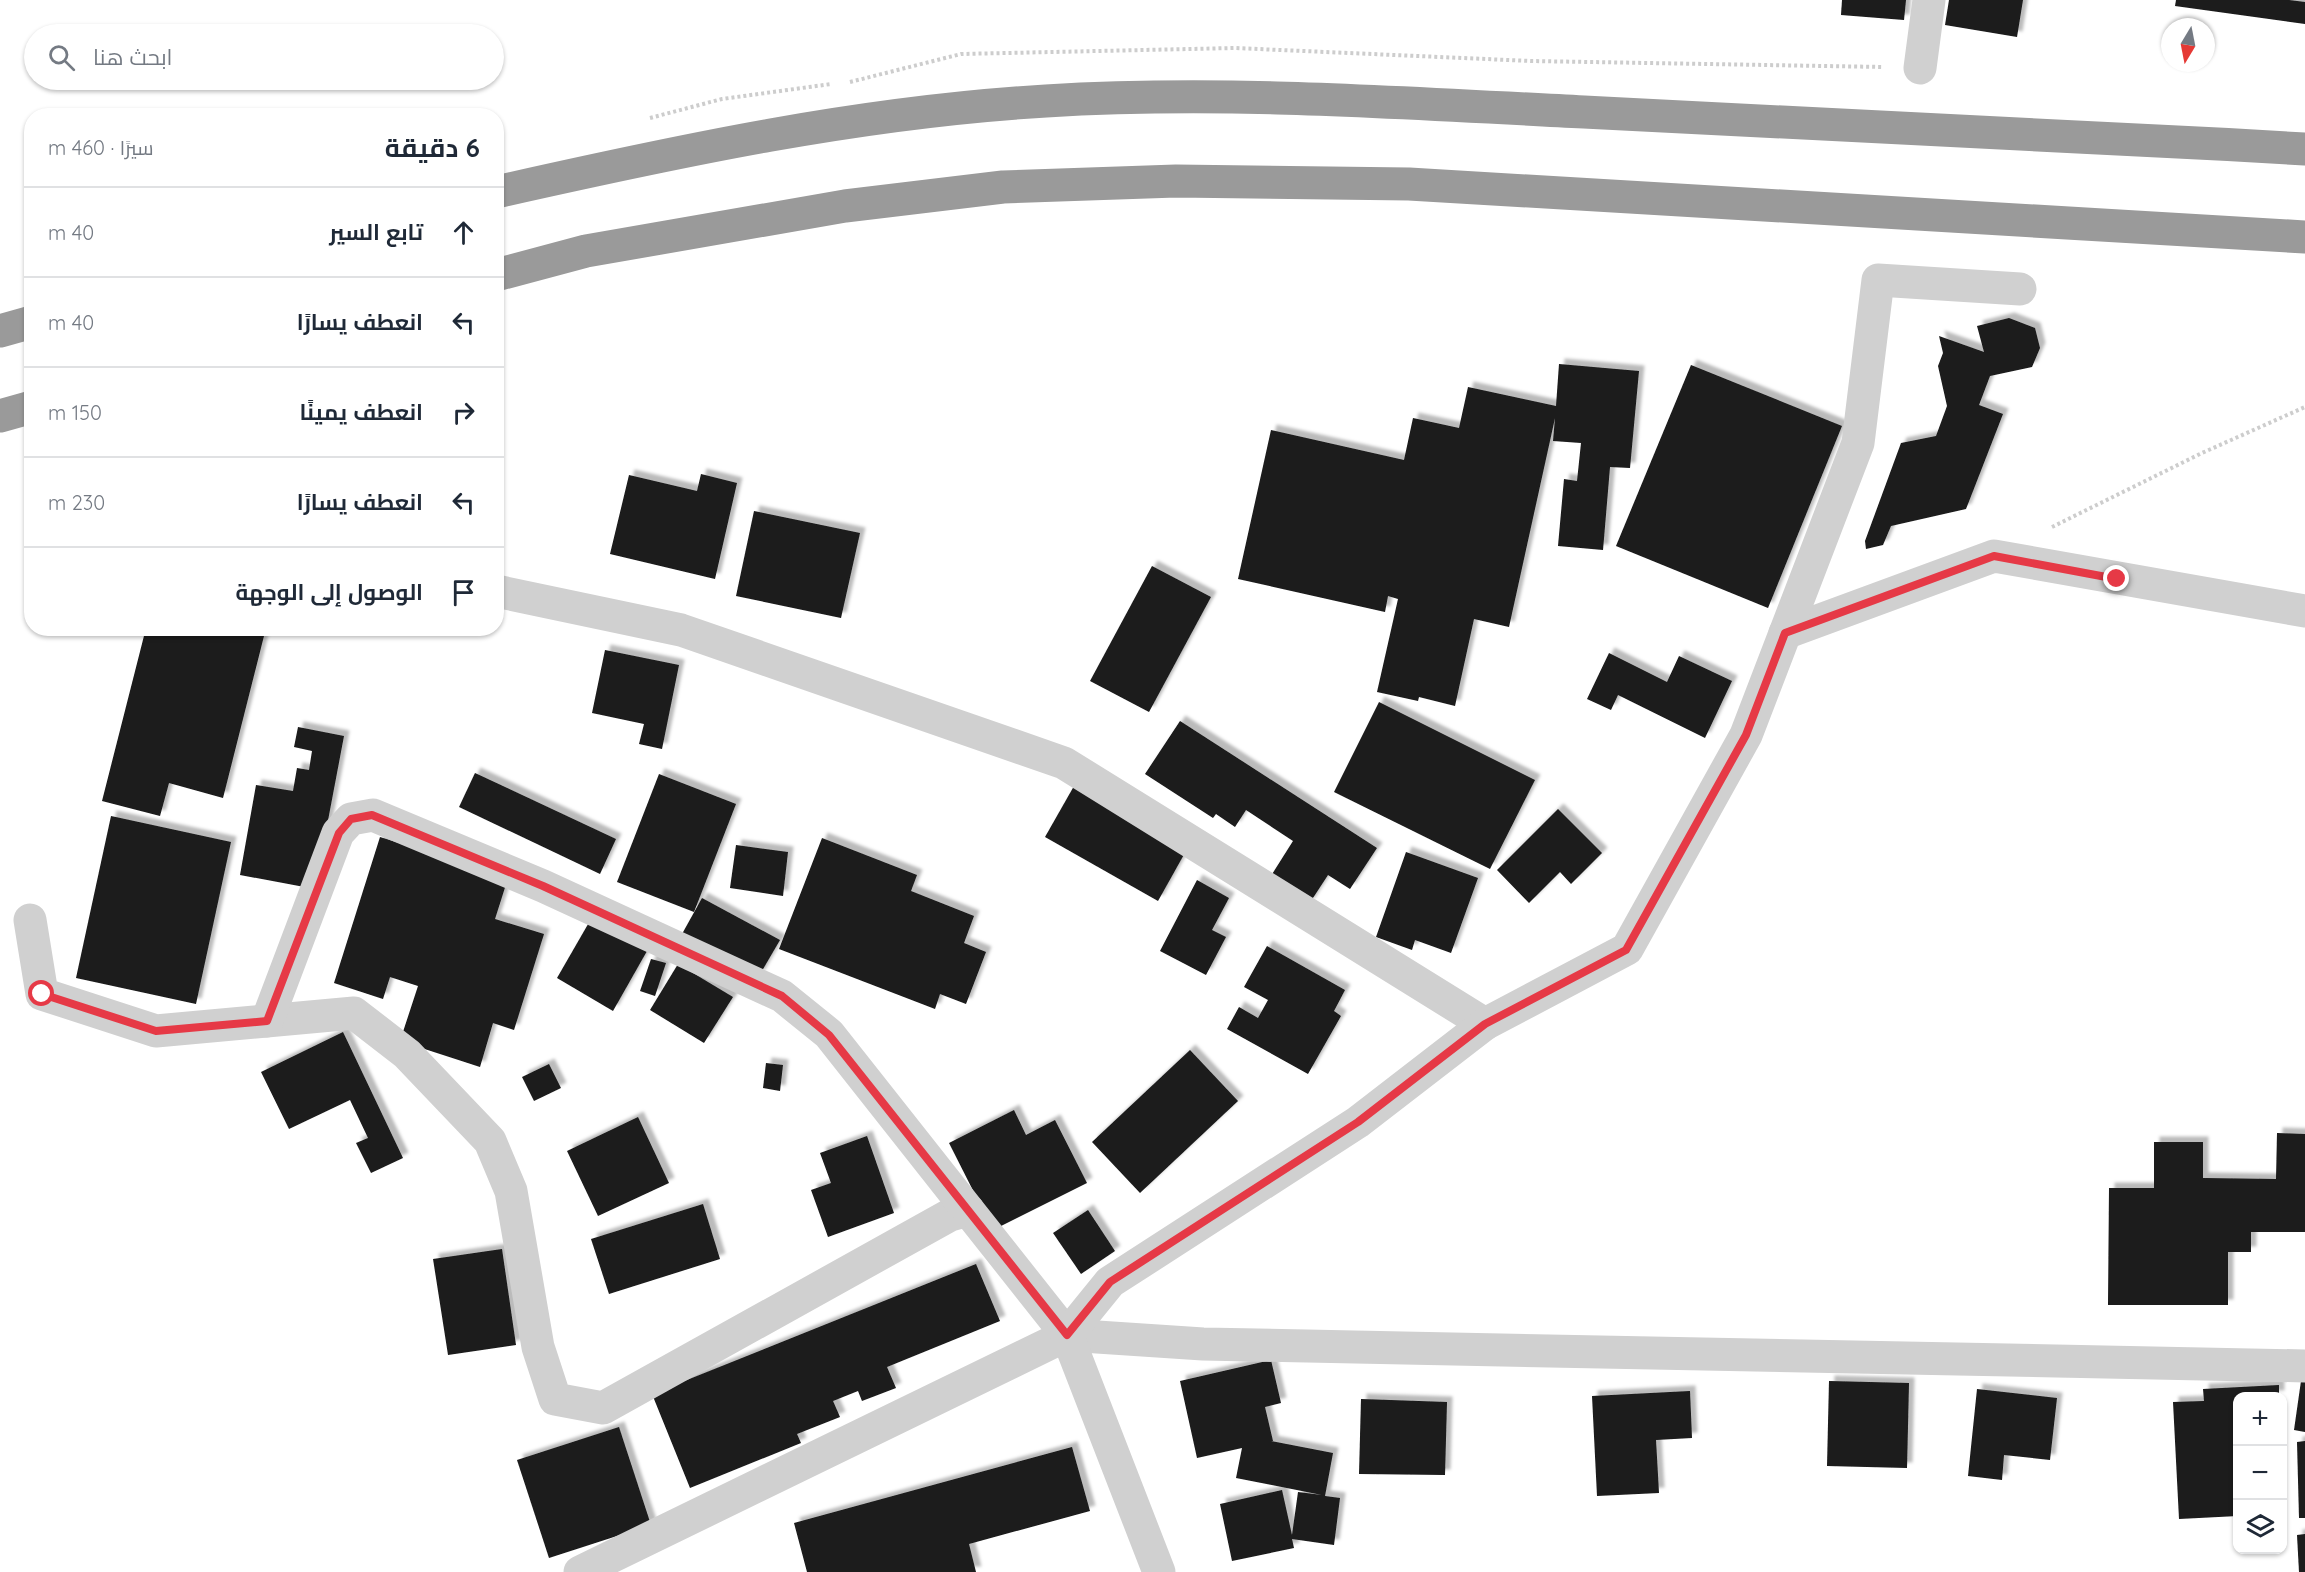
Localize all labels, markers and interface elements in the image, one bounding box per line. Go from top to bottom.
north arrow [2161,18,2215,72]
search box [24,24,504,90]
icon: search [45,41,78,74]
text: ابحث هنا [93,43,173,71]
text: 6 دقيقة [385,131,480,164]
text: سيرًا · 460 m [48,135,154,160]
icon: ahead [447,216,480,249]
text: تابع السير [329,218,423,246]
text: 40 m [48,220,94,245]
icon: left [447,306,480,339]
text: انعطف يسارًا [297,308,423,336]
text: 40 m [48,310,94,335]
icon: right [447,396,480,429]
text: انعطف يمينًا [300,398,423,426]
text: 150 m [48,400,102,425]
icon: left [447,486,480,519]
text: انعطف يسارًا [297,488,423,516]
text: 230 m [48,490,105,515]
route end [2103,565,2129,591]
icon: arrive [447,576,480,609]
text: الوصول إلى الوجهة [235,578,423,606]
route start [28,980,54,1006]
map controls [2233,1392,2287,1554]
button: + [2233,1392,2287,1446]
button: − [2233,1446,2287,1500]
button: layers [2233,1500,2287,1554]

